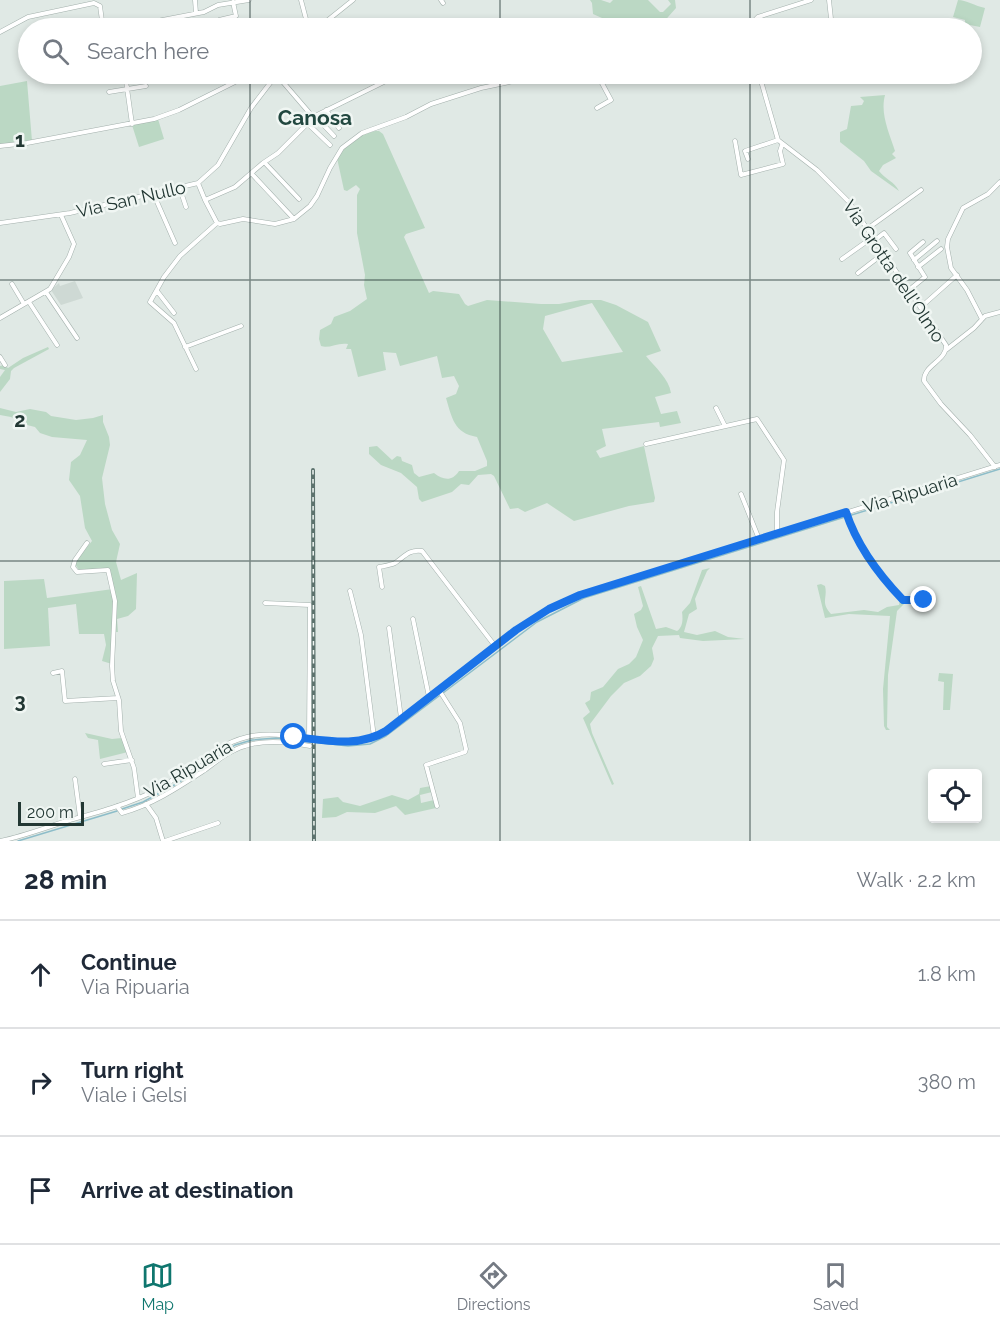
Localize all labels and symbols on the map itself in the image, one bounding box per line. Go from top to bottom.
district label: Canosa [278,105,352,130]
text: 1 [15,128,25,152]
street label: Via San Nullo [74,176,188,222]
street label: Via Grotta dell'Olmo [839,196,950,346]
text: 2 [14,408,26,432]
street label: Via Ripuaria [860,469,960,517]
route end [910,586,936,612]
text: 3 [14,689,26,713]
route start [280,723,306,749]
street label: Via Ripuaria [140,735,236,803]
scale bar [18,799,84,826]

